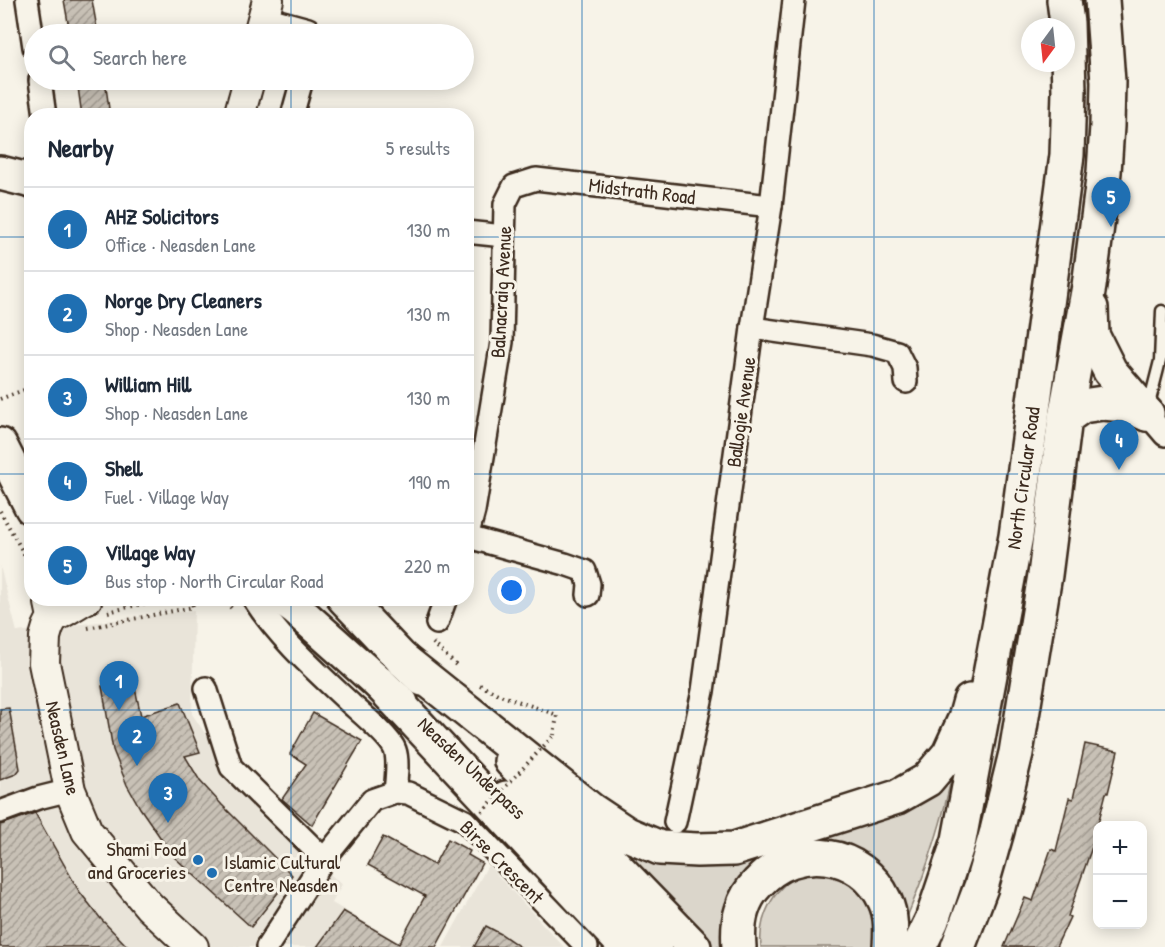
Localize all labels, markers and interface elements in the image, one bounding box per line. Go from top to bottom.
north arrow [1021,18,1075,72]
search box [24,24,474,90]
icon: search [45,41,78,74]
text: Search here [93,42,187,72]
text: Nearby [48,130,114,165]
text: 5 results [386,134,450,161]
street label: Midstrath Road [587,171,697,210]
pin: 5 [1092,178,1130,227]
text: AHZ Solicitors [105,201,219,231]
text: 1 [64,216,71,243]
text: 130 m [407,216,450,243]
street label: Balnacraig Avenue [484,225,517,359]
text: Office · Neasden Lane [105,231,256,258]
text: Norge Dry Cleaners [105,285,262,315]
text: 2 [63,300,72,327]
text: 130 m [407,300,450,327]
text: Shop · Neasden Lane [105,315,248,342]
street label: Ballogie Avenue [719,355,762,469]
text: William Hill [105,369,191,399]
text: 3 [63,384,72,411]
text: 130 m [407,384,450,411]
text: Shop · Neasden Lane [105,399,248,426]
street label: North Circular Road [999,405,1046,551]
pin: 4 [1100,420,1138,470]
text: Shell [105,453,143,483]
text: 4 [64,468,71,495]
text: 190 m [408,468,450,495]
text: Fuel · Village Way [105,483,229,510]
text: Village Way [105,537,196,567]
text: 5 [63,552,72,579]
text: 220 m [404,552,450,579]
text: Bus stop · North Circular Road [105,567,323,594]
your location [497,576,526,605]
pin: 1 [100,662,138,711]
street label: Neasden Lane [40,698,87,798]
street label: Neasden Underpass [412,710,533,825]
pin: 2 [118,716,156,766]
pin: 3 [148,774,188,823]
street label: Birse Crescent [454,814,551,910]
map controls [1093,821,1147,929]
button: + [1093,821,1147,875]
place label: Shami Food and Groceries [88,835,186,885]
place label: Islamic Cultural Centre Neasden [224,848,341,898]
marker: Shami Food and Groceries [191,853,205,867]
marker: Islamic Cultural Centre Neasden [205,866,219,880]
button: − [1093,875,1147,929]

